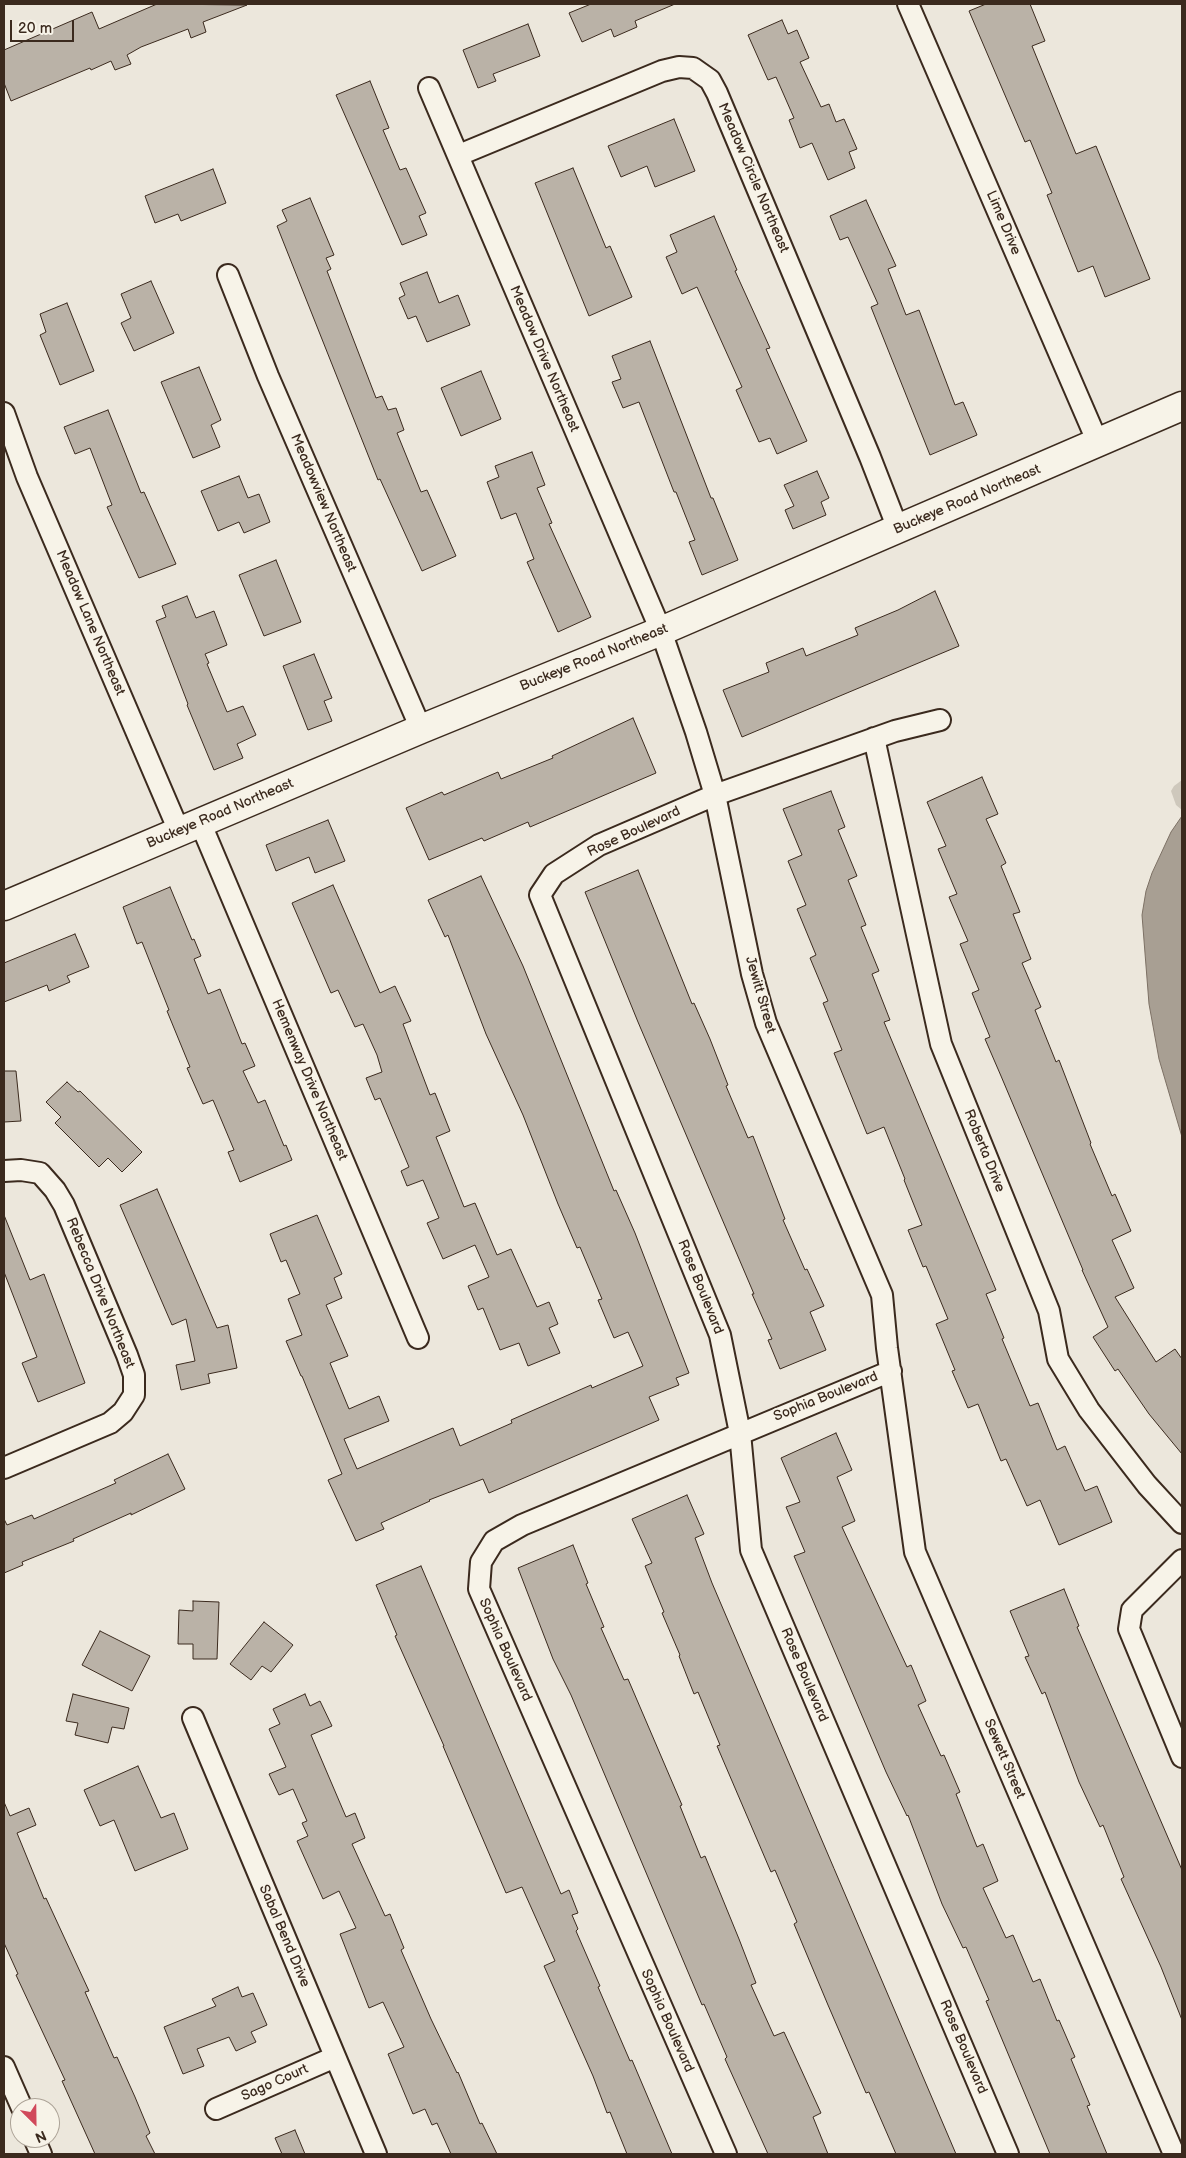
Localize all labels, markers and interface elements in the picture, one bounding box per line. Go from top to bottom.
scale bar [12,10,76,42]
text: 20 m [18,19,52,38]
street label: Meadow Circle Northeast [714,101,792,255]
street label: Lime Drive [982,188,1024,258]
street label: Meadow Drive Northeast [506,283,582,435]
street label: Meadowview Northeast [286,431,360,575]
street label: Buckeye Road Northeast [891,461,1043,539]
street label: Meadow Lane Northeast [52,548,128,698]
street label: Buckeye Road Northeast [518,621,670,695]
street label: Buckeye Road Northeast [144,775,296,853]
street label: Rose Boulevard [585,803,683,861]
street label: Jewitt Street [741,955,779,1035]
street label: Hemenway Drive Northeast [267,997,351,1163]
street label: Roberta Drive [960,1107,1008,1195]
street label: Rebecca Drive Northeast [62,1215,138,1371]
street label: Rose Boulevard [673,1237,727,1337]
street label: Sophia Boulevard [771,1368,881,1426]
street label: Sophia Boulevard [475,1596,535,1704]
street label: Rose Boulevard [777,1625,831,1725]
street label: Sewett Street [980,1717,1028,1801]
street label: Sabal Bend Drive [255,1882,313,1990]
street label: Sophia Boulevard [637,1967,697,2075]
street label: Rose Boulevard [936,1997,990,2097]
street label: Sago Court [239,2061,311,2105]
north arrow [10,2098,60,2148]
text: N [33,2126,49,2146]

